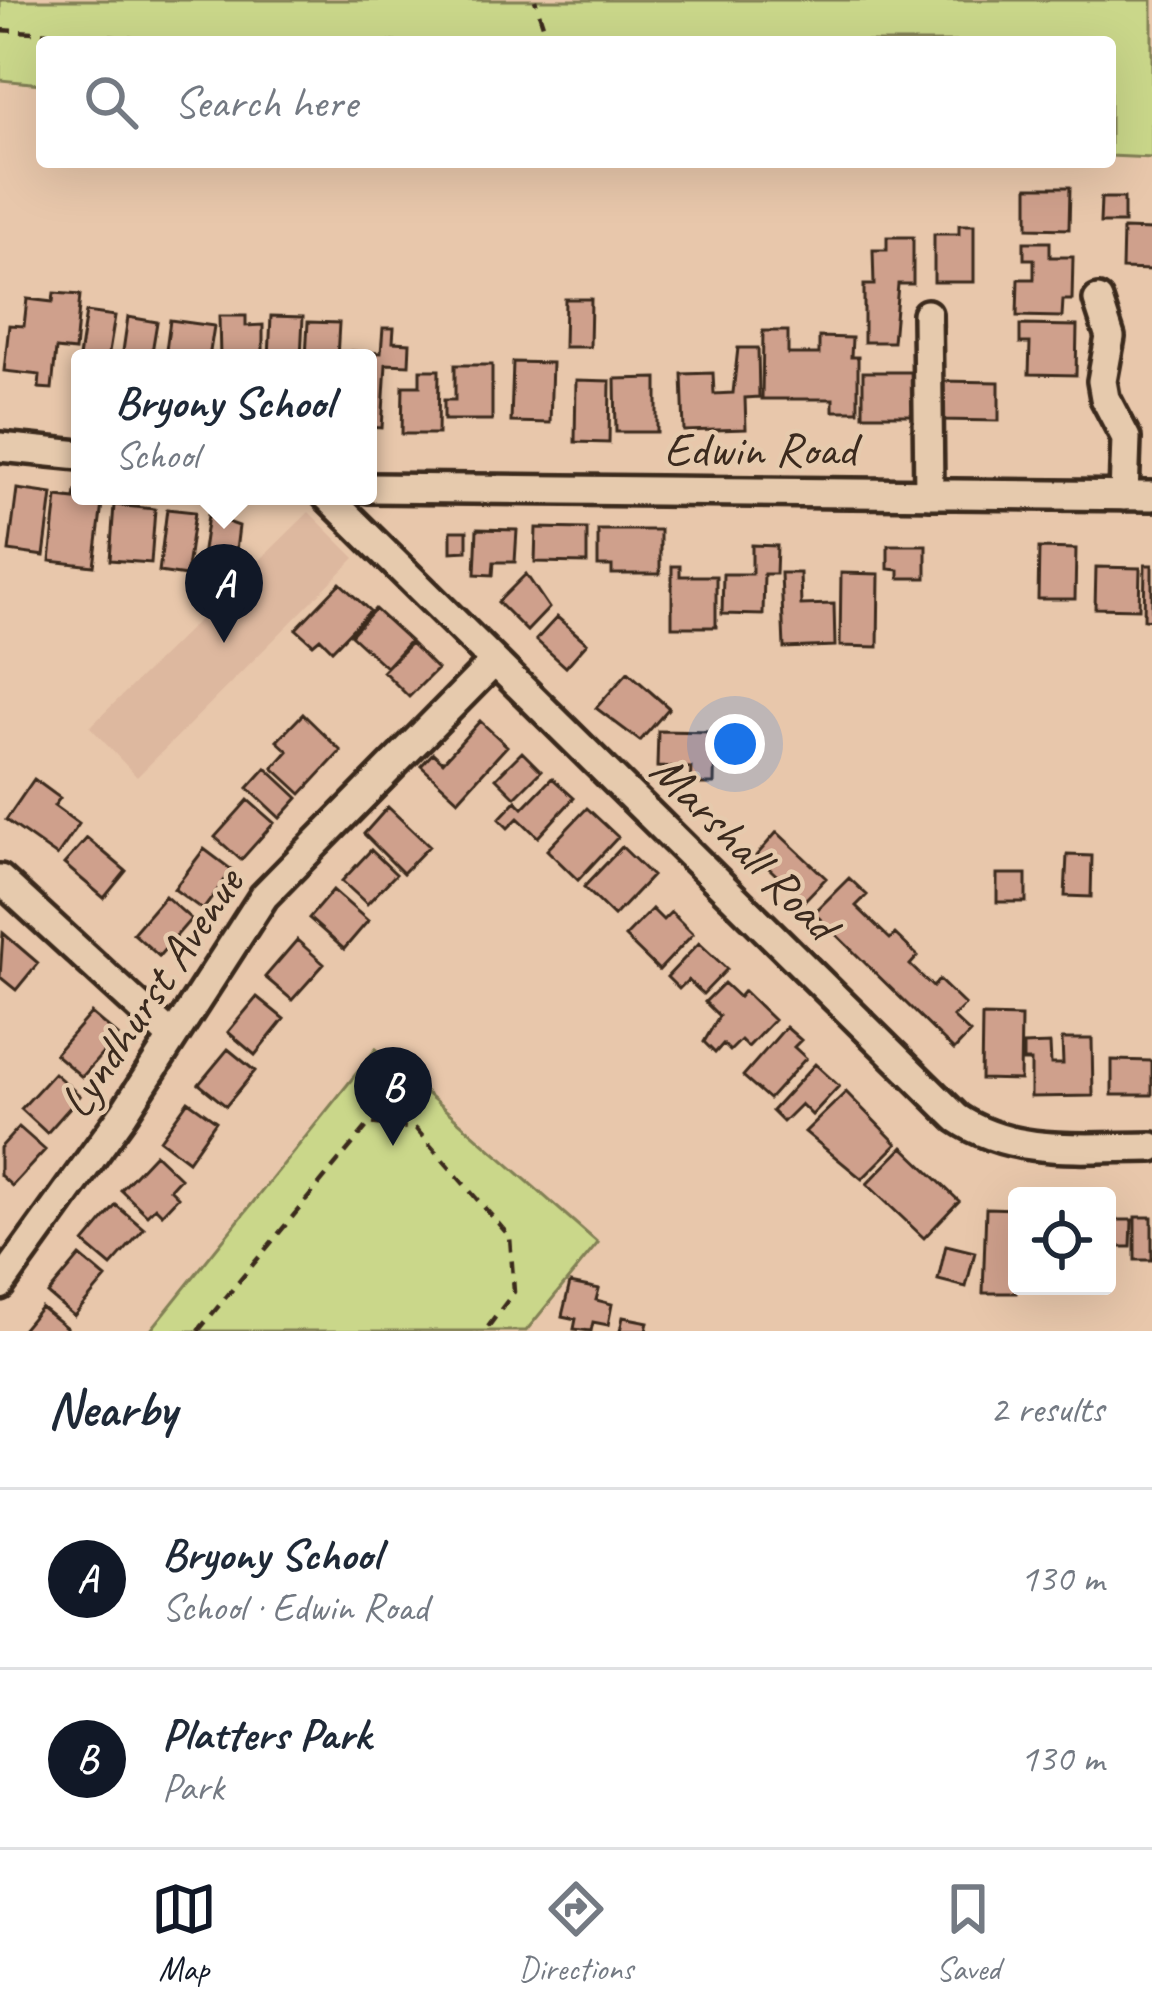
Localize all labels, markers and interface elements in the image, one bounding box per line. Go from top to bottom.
search box [36,36,1116,168]
icon: search [78,69,144,135]
text: Search here [174,74,357,131]
popup [71,349,377,505]
text: Bryony School [115,374,333,431]
street label: Edwin Road [664,419,863,479]
text: School [115,431,199,480]
pin: A [185,544,263,643]
your location [705,714,765,774]
street label: Marshall Road [638,741,855,957]
street label: Lyndhurst Avenue [45,854,258,1129]
pin: B [354,1047,432,1146]
map controls [1008,1187,1116,1295]
button: locate [1008,1187,1116,1295]
text: Nearby [48,1377,176,1441]
text: 2 results [990,1385,1104,1434]
text: Bryony School [162,1526,380,1583]
text: A [77,1554,97,1603]
text: 130 m [1020,1554,1104,1603]
text: School · Edwin Road [162,1583,428,1632]
text: Platters Park [162,1706,370,1763]
text: B [77,1734,97,1783]
text: 130 m [1020,1734,1104,1783]
text: Park [162,1763,224,1812]
tab: Map [151,1876,217,1990]
tab: Directions [519,1876,633,1990]
tab: Saved [935,1876,1001,1990]

